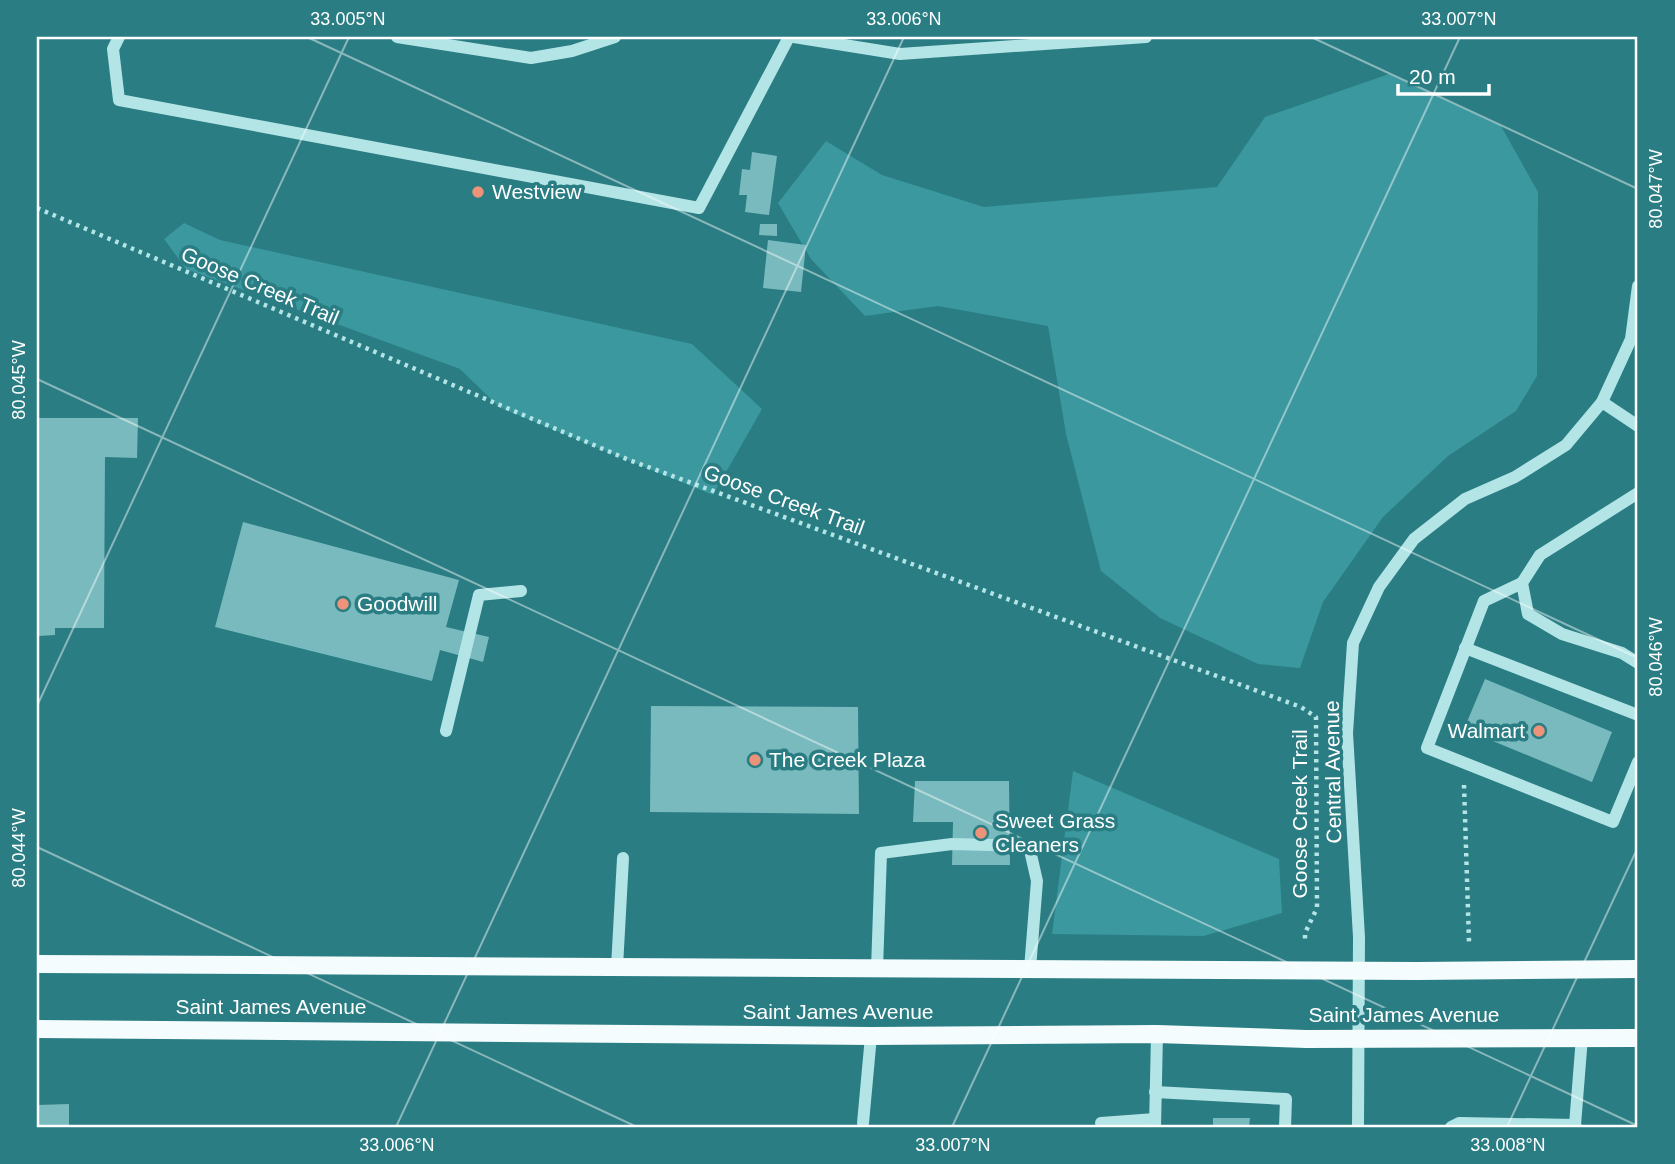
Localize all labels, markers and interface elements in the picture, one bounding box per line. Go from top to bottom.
text: 33.005°N [310,9,386,29]
text: 33.006°N [866,9,942,29]
text: 33.007°N [1421,9,1497,29]
scale bar [1398,52,1490,96]
text: 20 m [1409,65,1456,88]
text: 80.047°W [1646,149,1666,229]
place label: Westview [492,180,582,203]
marker: Westview [470,184,486,200]
street label: Goose Creek Trail [178,242,343,329]
text: 80.045°W [9,340,29,420]
street label: Goose Creek Trail [701,460,868,539]
place label: Goodwill [357,592,438,615]
marker: Goodwill [335,596,351,612]
text: 80.046°W [1646,617,1666,697]
street label: Central Avenue [1320,700,1345,844]
place label: Walmart [1448,719,1525,742]
marker: Walmart [1531,723,1547,739]
street label: Goose Creek Trail [1288,729,1311,899]
place label: The Creek Plaza [769,748,926,771]
marker: The Creek Plaza [747,752,763,768]
text: 80.044°W [9,808,29,888]
place label: Sweet Grass Cleaners [995,809,1115,856]
marker: Sweet Grass Cleaners [973,825,989,841]
street label: Saint James Avenue [175,995,367,1018]
street label: Saint James Avenue [742,1000,934,1023]
street label: Saint James Avenue [1308,1003,1500,1026]
text: 33.006°N [359,1135,435,1155]
text: 33.007°N [915,1135,991,1155]
text: 33.008°N [1470,1135,1546,1155]

